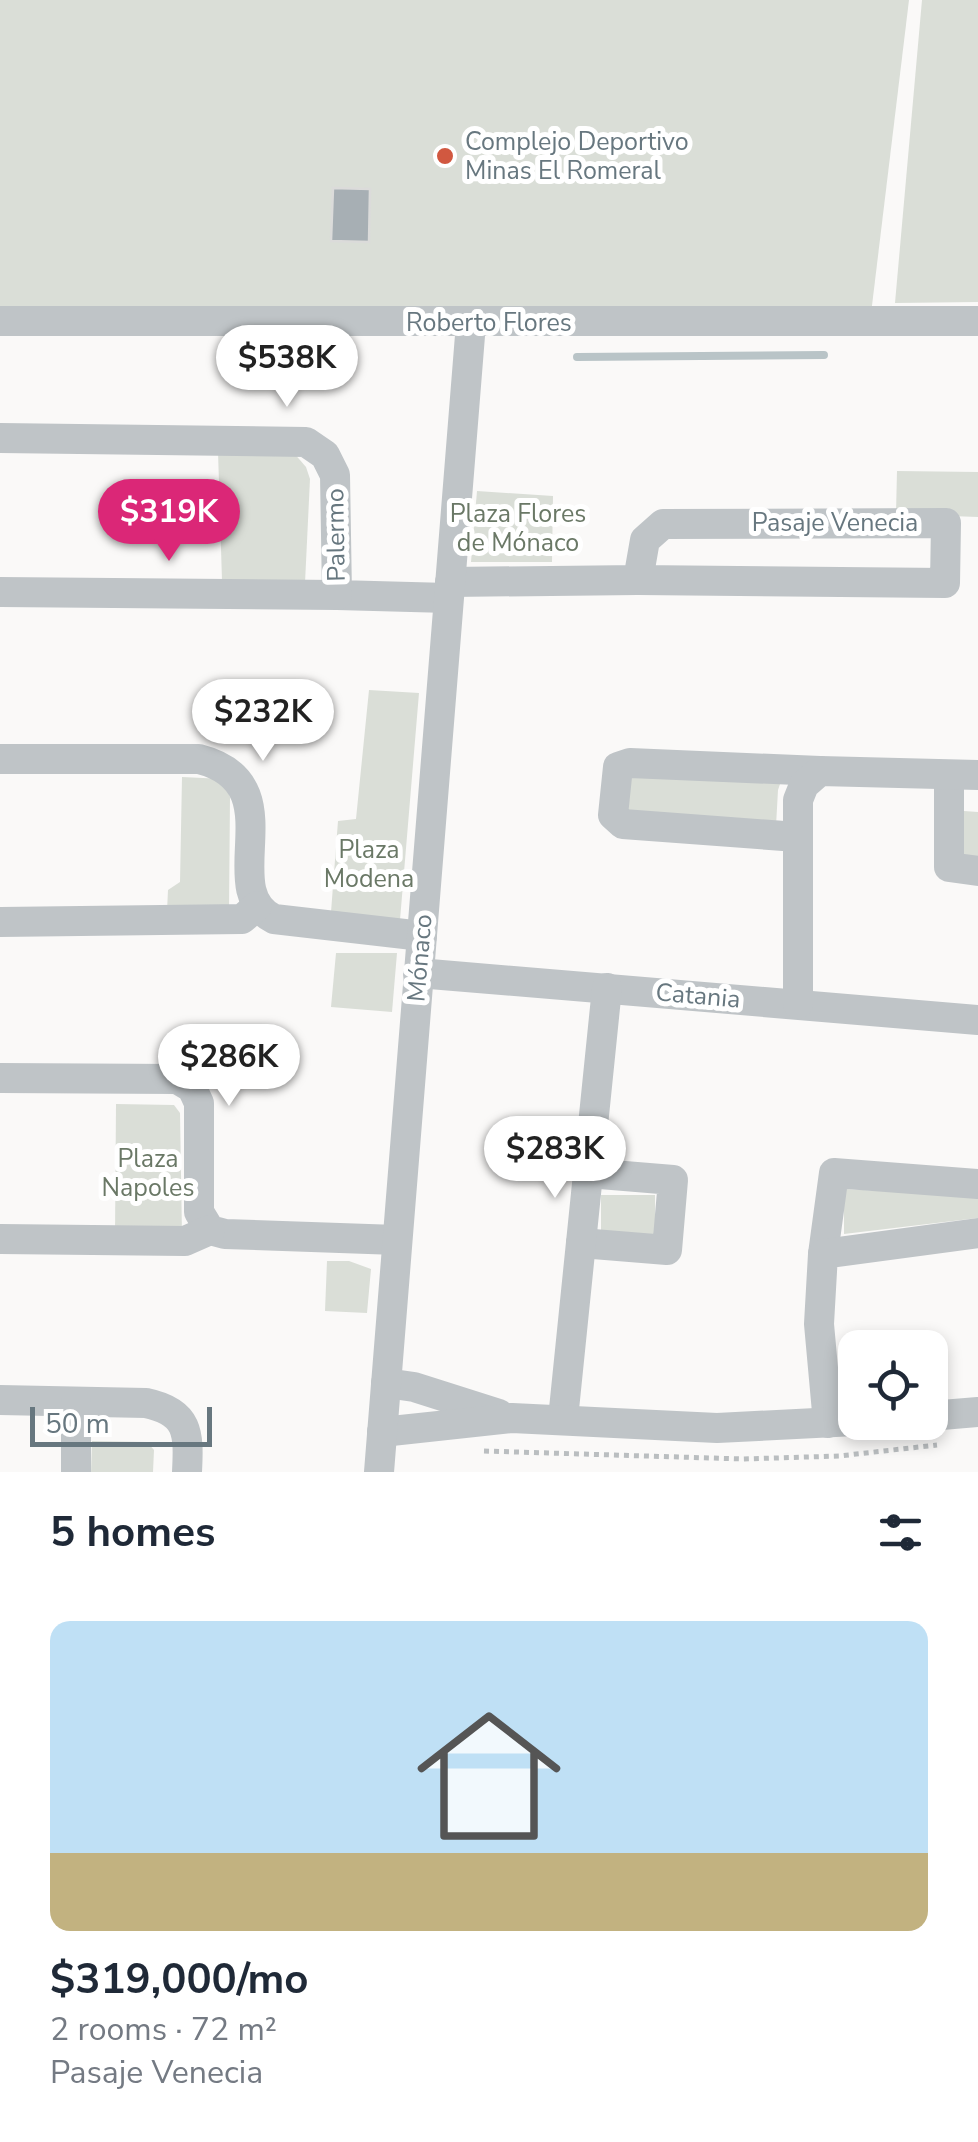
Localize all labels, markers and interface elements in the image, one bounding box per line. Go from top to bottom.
place label: Complejo Deportivo Minas El Romeral [465,125,689,188]
marker: Complejo Deportivo Minas El Romeral [434,145,456,167]
street label: Roberto Flores [406,306,572,340]
pin: $538K [217,325,357,410]
text: $538K [238,336,336,379]
pin: $319K [99,479,239,564]
street label: Palermo [318,488,354,582]
text: $319K [120,490,218,533]
park label: Plaza Flores de Mónaco [450,497,586,560]
street label: Pasaje Venecia [752,506,918,540]
pin: $232K [193,679,333,764]
text: $232K [214,690,312,733]
park label: Plaza Modena [324,833,414,896]
street label: Mónaco [399,913,441,1003]
street label: Catania [654,975,742,1017]
pin: $286K [159,1024,299,1109]
text: $286K [180,1035,278,1078]
pin: $283K [485,1116,625,1201]
text: $283K [506,1127,604,1170]
park label: Plaza Napoles [102,1142,194,1205]
map controls [838,1330,948,1440]
button: locate [838,1330,948,1440]
scale bar [30,1402,212,1446]
text: 50 m [45,1405,110,1443]
text: 5 homes [50,1504,215,1561]
icon: filters [873,1505,928,1560]
icon: home [399,1686,579,1866]
text: $319,000/mo [50,1951,308,2008]
text: 2 rooms · 72 m² [50,2008,277,2051]
text: Pasaje Venecia [50,2051,263,2094]

